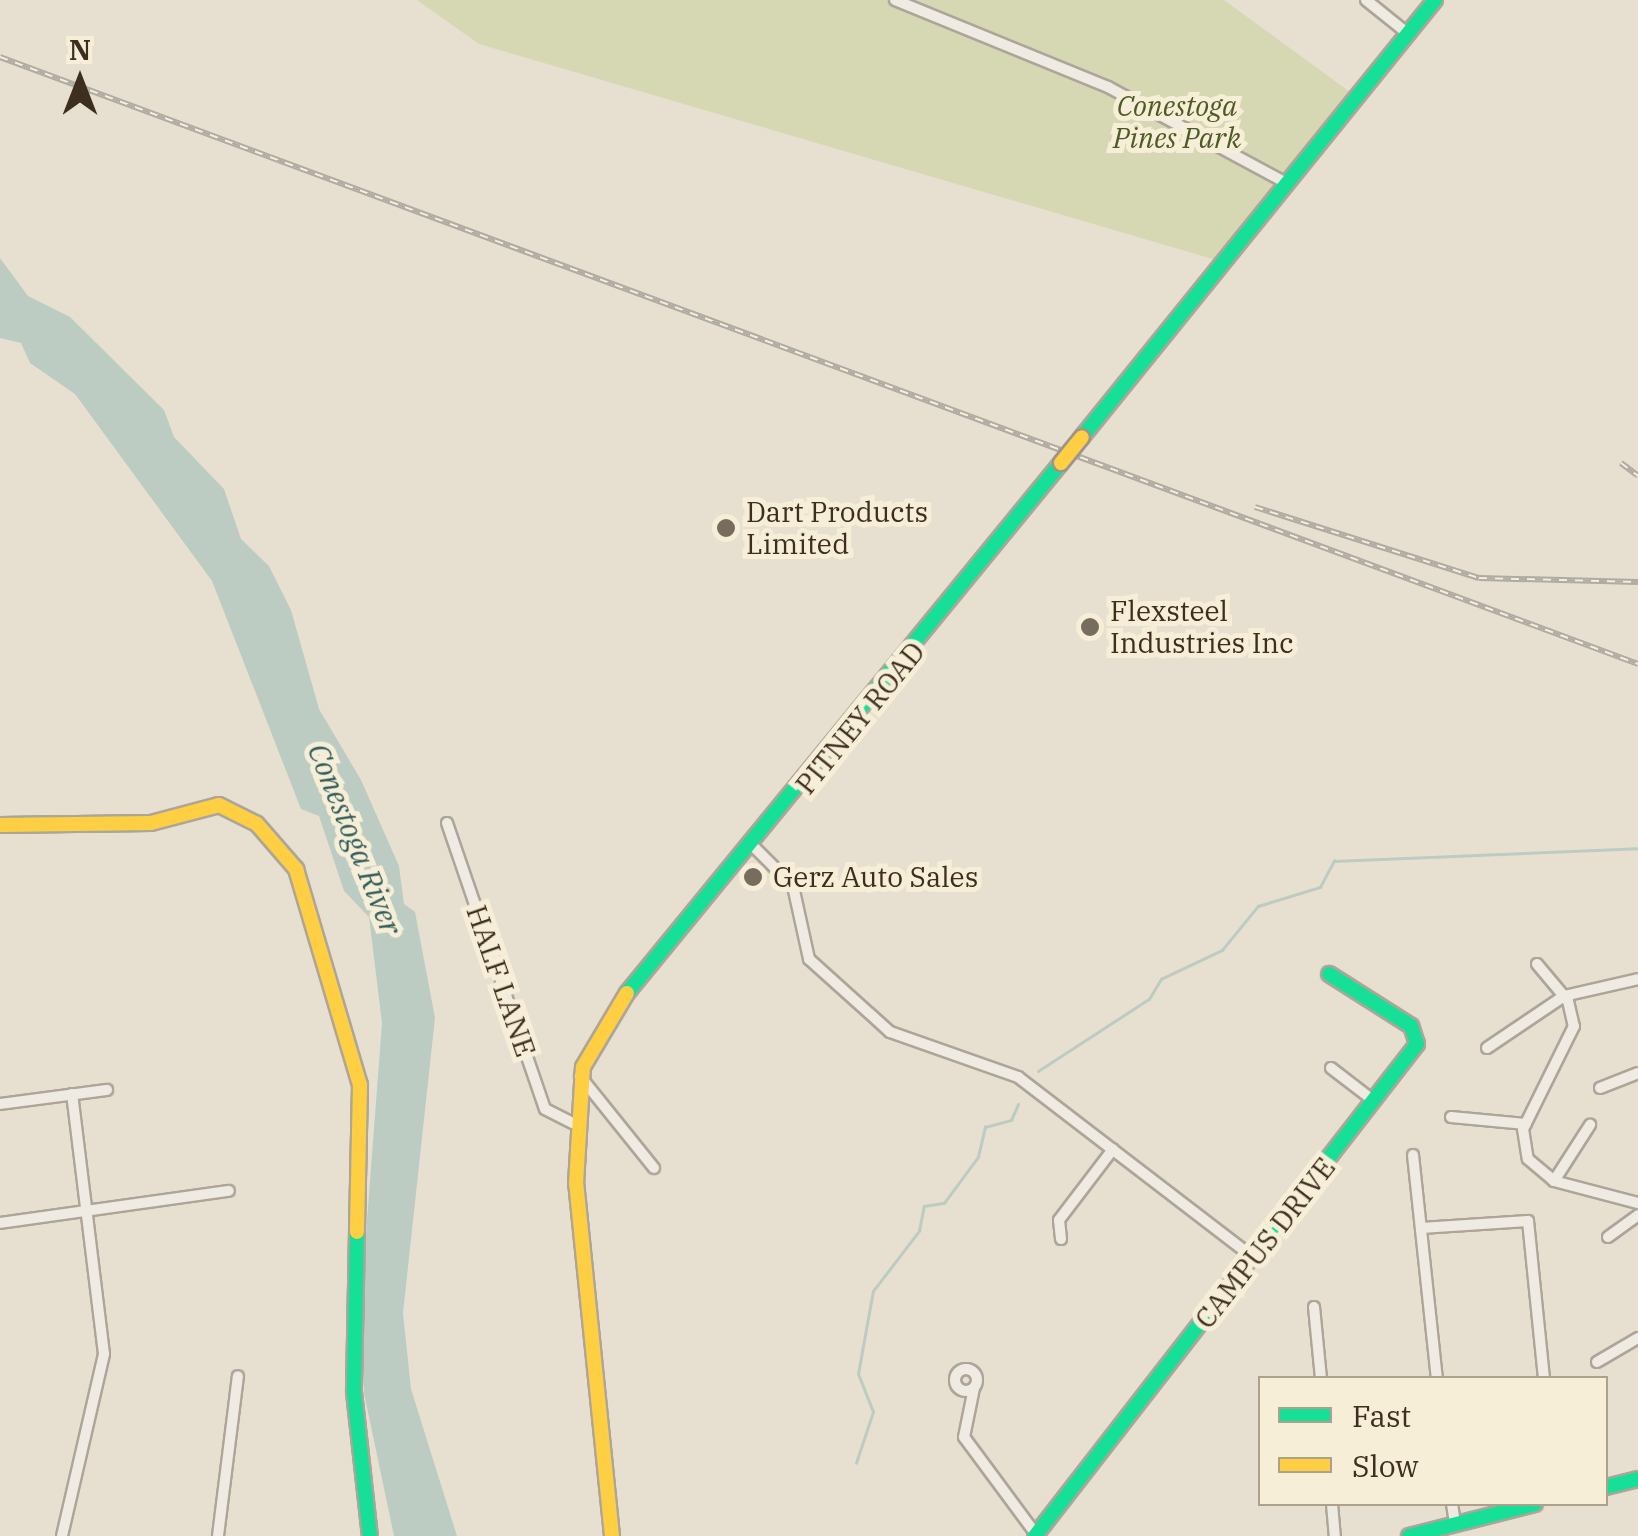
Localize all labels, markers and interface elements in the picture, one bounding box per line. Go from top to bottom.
north arrow [30,30,130,130]
text: N [69,31,91,68]
park label: Conestoga Pines Park [1113,89,1241,155]
place label: Dart Products Limited [746,495,928,561]
marker: Dart Products Limited [715,517,737,539]
place label: Flexsteel Industries Inc [1110,594,1294,660]
marker: Flexsteel Industries Inc [1079,616,1101,638]
street label: PITNEY ROAD [789,635,931,801]
water label: Conestoga River [300,738,410,940]
place label: Gerz Auto Sales [773,860,978,894]
marker: Gerz Auto Sales [742,866,764,888]
street label: HALF LANE [459,901,543,1061]
street label: CAMPUS DRIVE [1188,1151,1342,1335]
legend [1258,1376,1608,1506]
text: Fast [1352,1396,1411,1435]
text: Slow [1352,1446,1419,1485]

